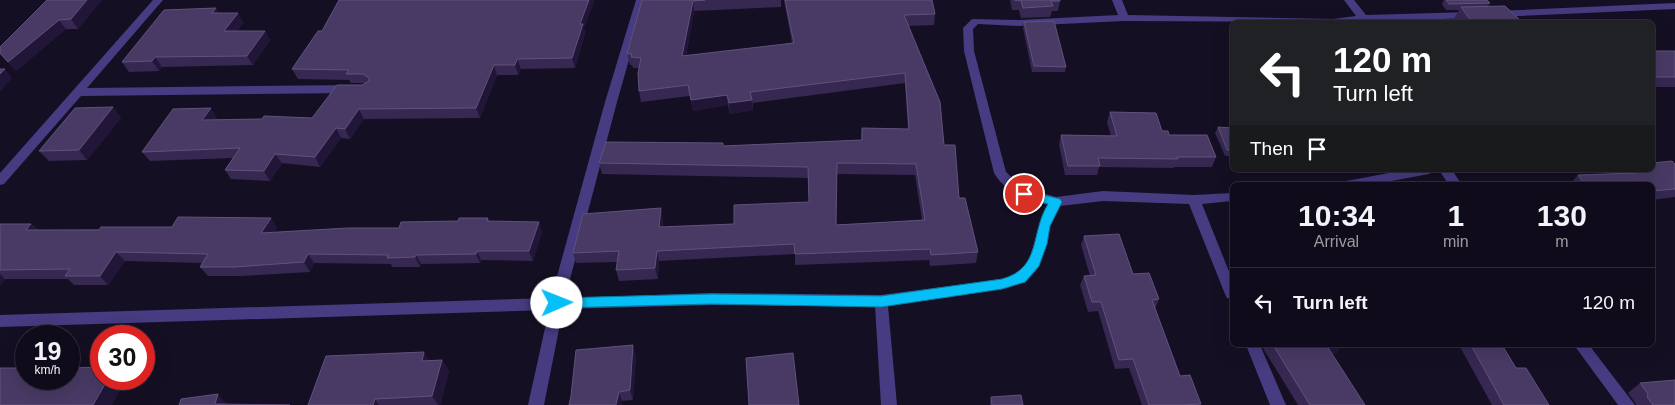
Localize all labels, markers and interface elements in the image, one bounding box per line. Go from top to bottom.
icon: left [1250,40,1315,105]
text: 120 m [1333,40,1432,79]
text: Turn left [1333,81,1413,106]
icon: arrive [1303,135,1331,163]
text: Then [1250,138,1293,159]
pin [1003,173,1045,215]
icon: arrive [1010,180,1038,208]
text: 10:34 [1298,199,1375,232]
text: 1 [1447,199,1464,232]
text: 130 [1537,199,1587,232]
text: Arrival [1314,233,1359,250]
text: min [1443,233,1469,250]
text: m [1555,233,1568,250]
position arrow [530,276,582,328]
icon: left [1250,289,1278,317]
text: Turn left [1293,292,1368,313]
text: 120 m [1582,292,1635,313]
speed limit sign: 30 [90,325,155,390]
text: 19 [34,337,61,365]
text: km/h [34,363,61,377]

